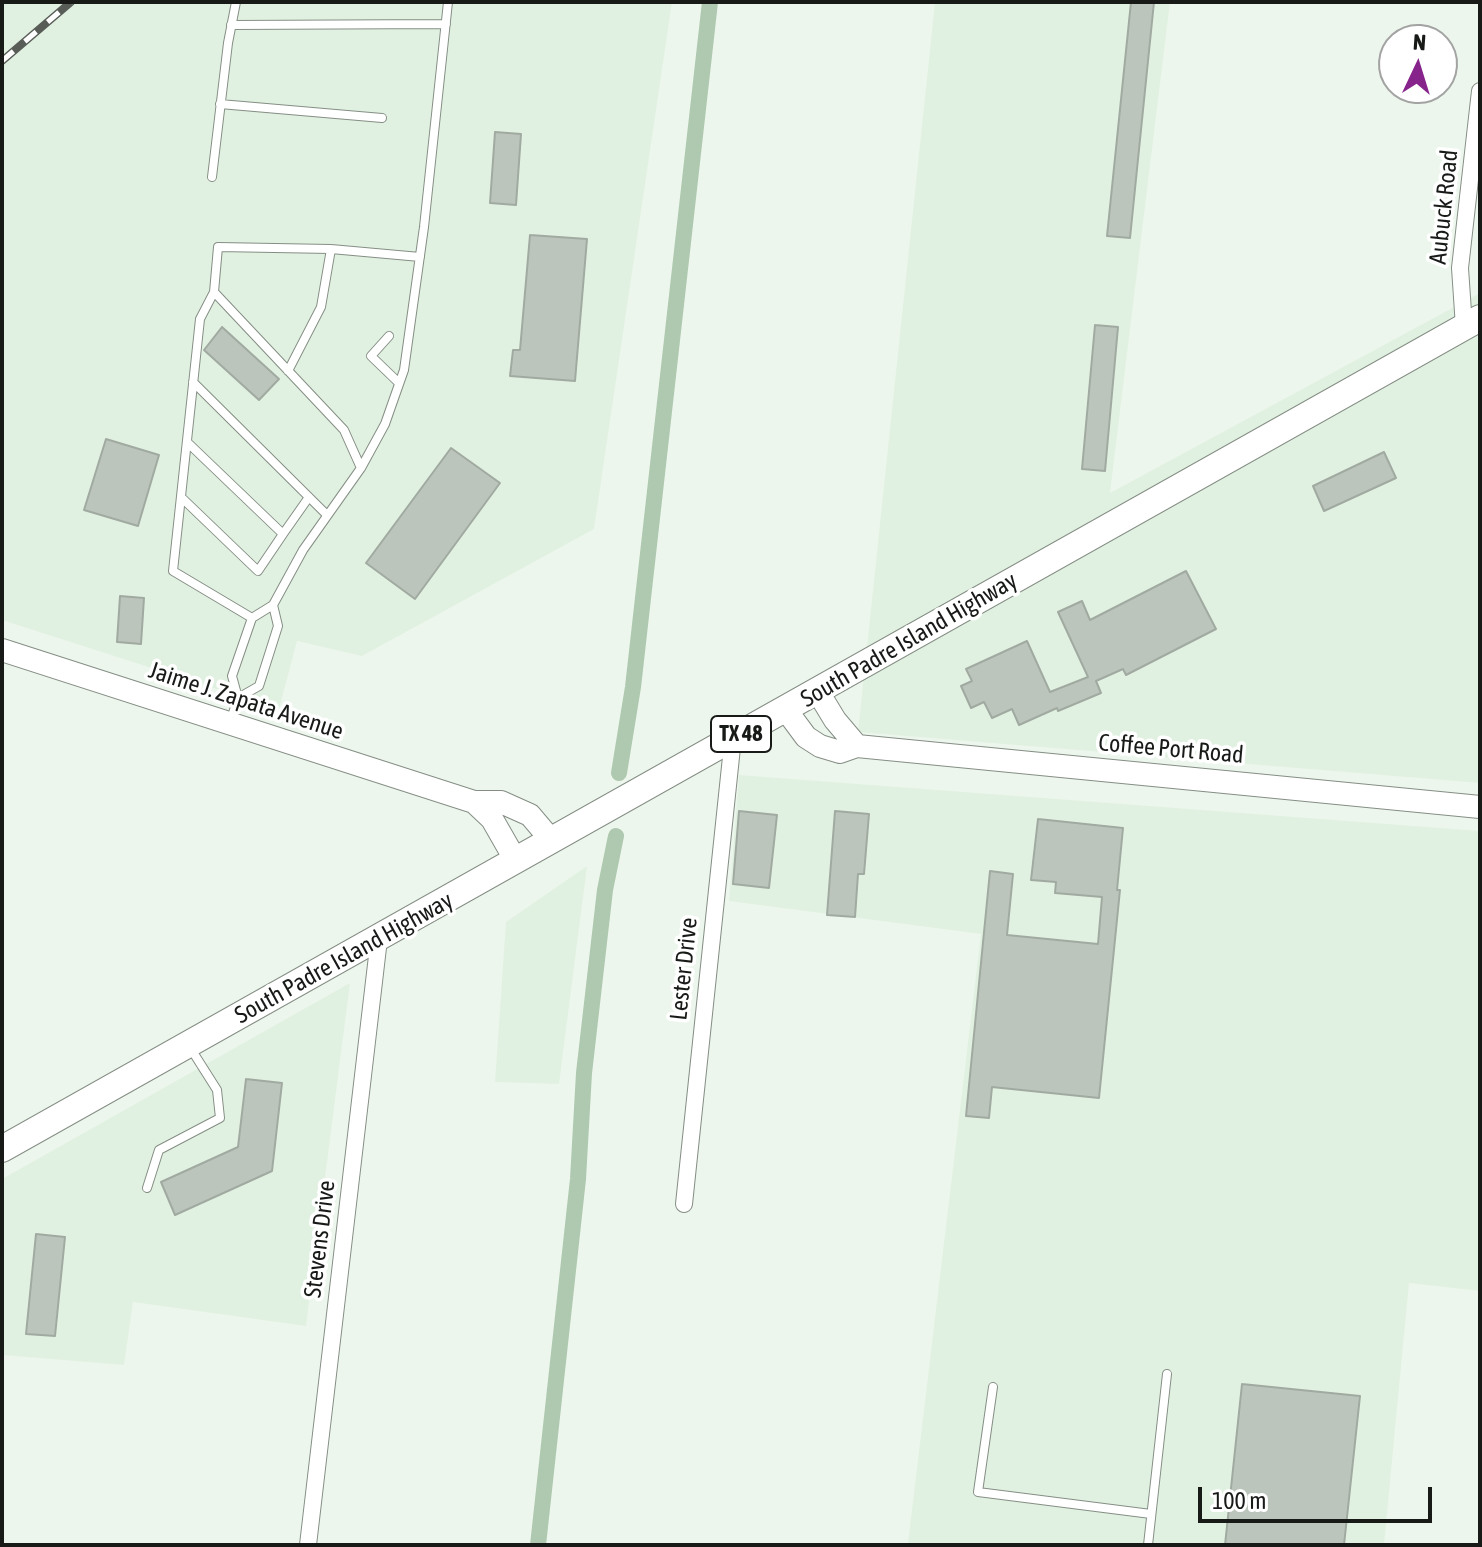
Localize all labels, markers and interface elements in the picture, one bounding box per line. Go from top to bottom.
north arrow [1378,24,1458,104]
text: N [1412,29,1427,55]
street label: Aubuck Road [1424,148,1464,266]
street label: South Padre Island Highway [796,566,1022,714]
street label: Jaime J. Zapata Avenue [145,656,347,746]
road number: TX 48 [711,716,771,752]
street label: Coffee Port Road [1097,728,1245,770]
street label: South Padre Island Highway [230,886,458,1030]
street label: Lester Drive [664,916,704,1022]
street label: Stevens Drive [299,1179,341,1299]
scale bar [1202,1471,1436,1521]
text: 100 m [1212,1487,1266,1514]

